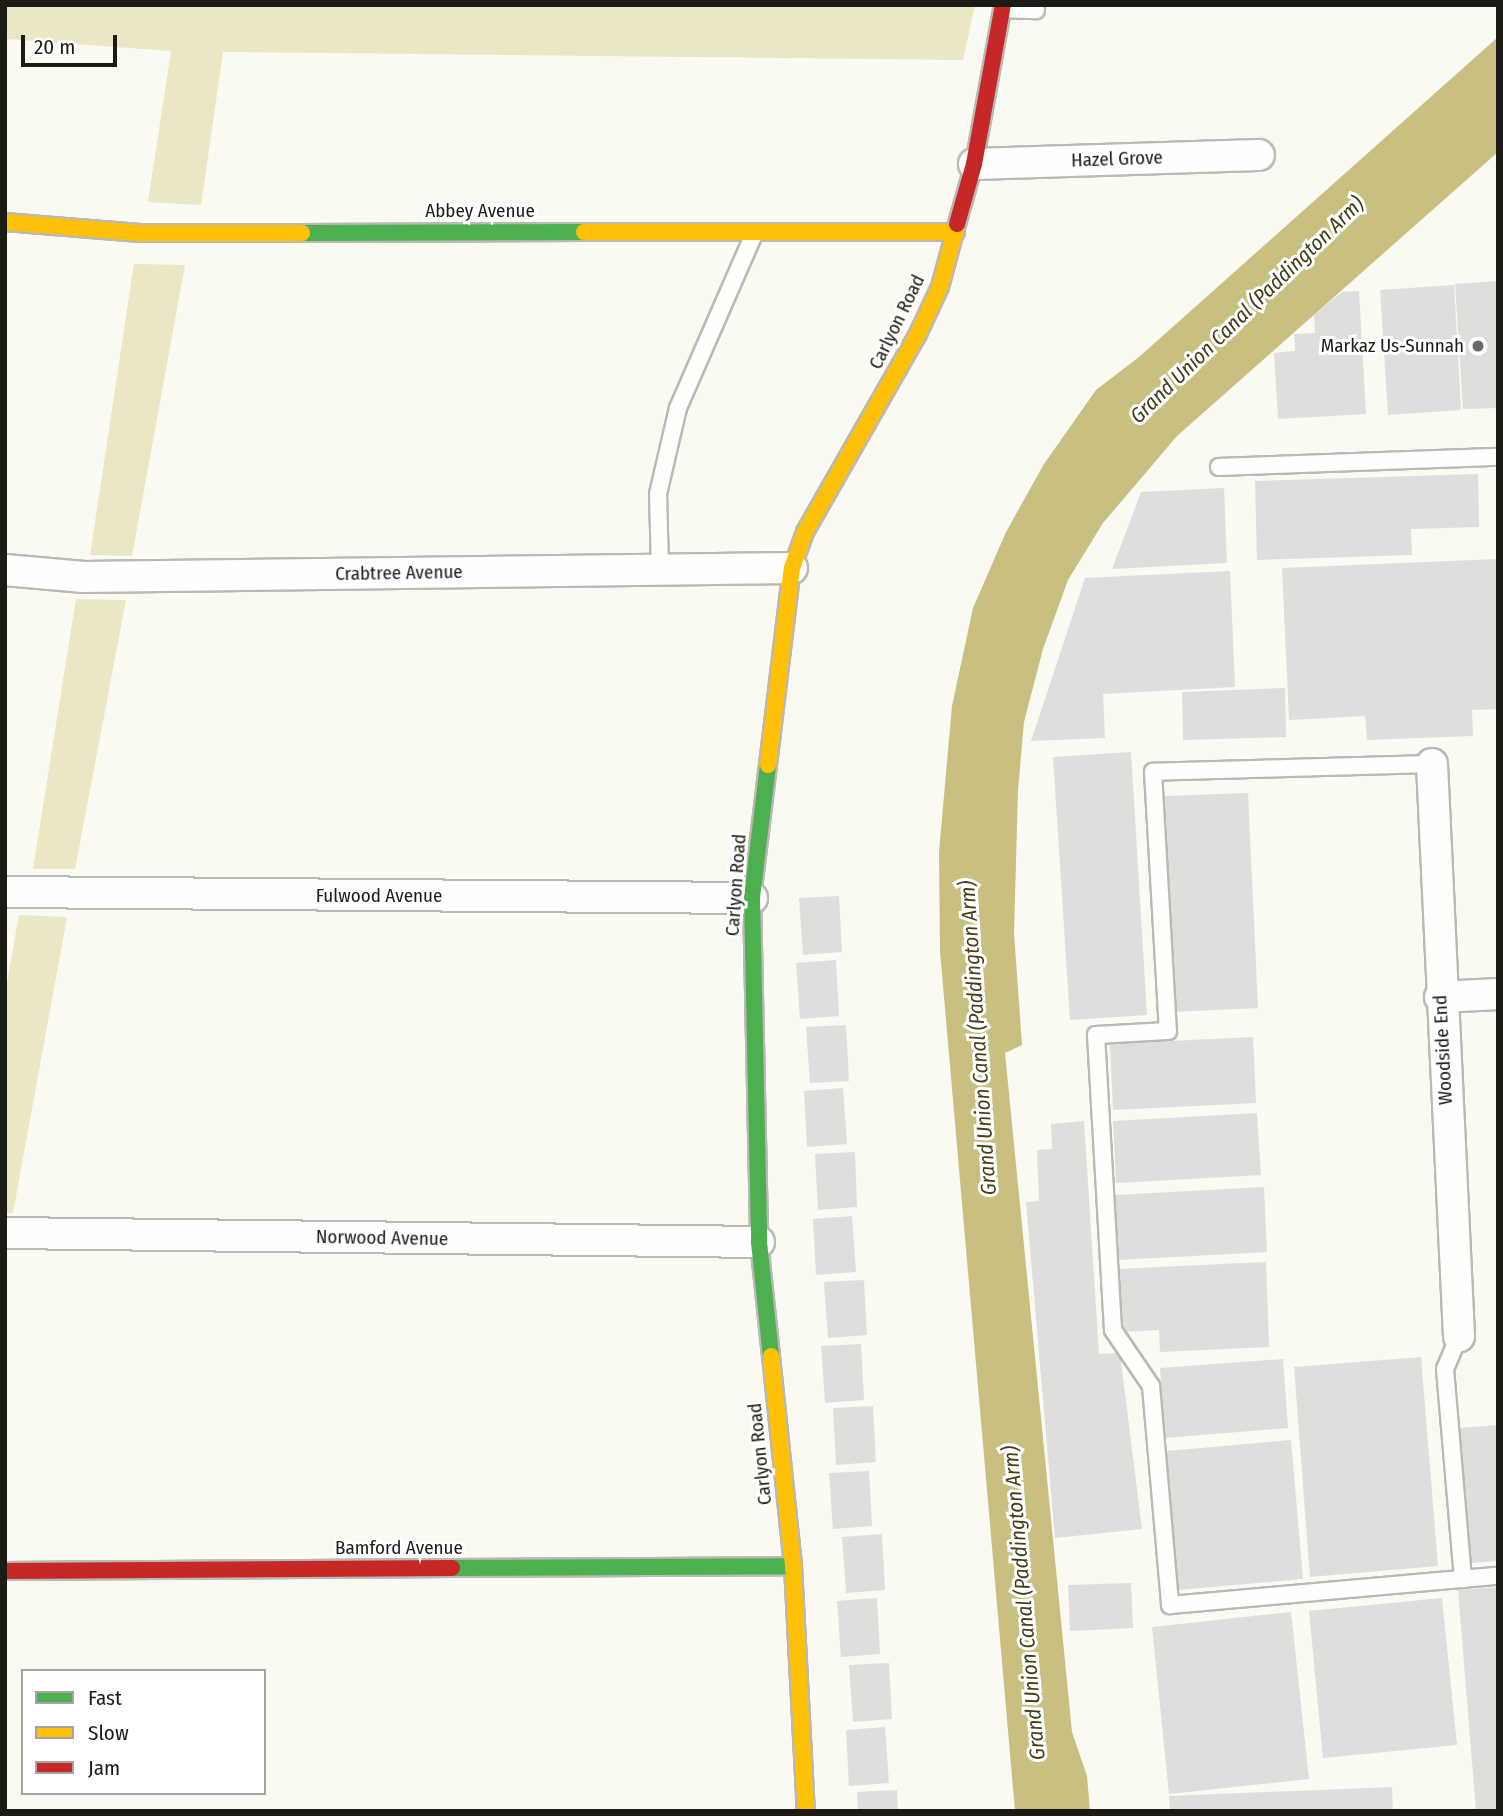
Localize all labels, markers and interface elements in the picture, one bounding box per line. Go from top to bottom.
scale bar [24,21,121,65]
text: 20 m [34,34,75,60]
street label: Hazel Grove [1071,146,1163,172]
water label: Grand Union Canal (Paddington Arm) [1125,191,1369,429]
street label: Abbey Avenue [425,200,535,222]
street label: Carlyon Road [864,271,930,373]
place label: Markaz Us-Sunnah [1321,335,1464,357]
marker: Markaz Us-Sunnah [1470,338,1486,354]
street label: Crabtree Avenue [335,560,463,586]
street label: Carlyon Road [721,833,751,937]
water label: Grand Union Canal (Paddington Arm) [954,880,1002,1196]
street label: Fulwood Avenue [316,885,442,907]
street label: Woodside End [1429,994,1457,1106]
street label: Norwood Avenue [316,1225,448,1251]
street label: Carlyon Road [743,1402,777,1506]
water label: Grand Union Canal (Paddington Arm) [998,1445,1050,1761]
street label: Bamford Avenue [335,1537,463,1559]
legend [21,1669,266,1795]
text: Fast [88,1685,122,1711]
text: Slow [88,1720,129,1746]
text: Jam [88,1755,120,1781]

